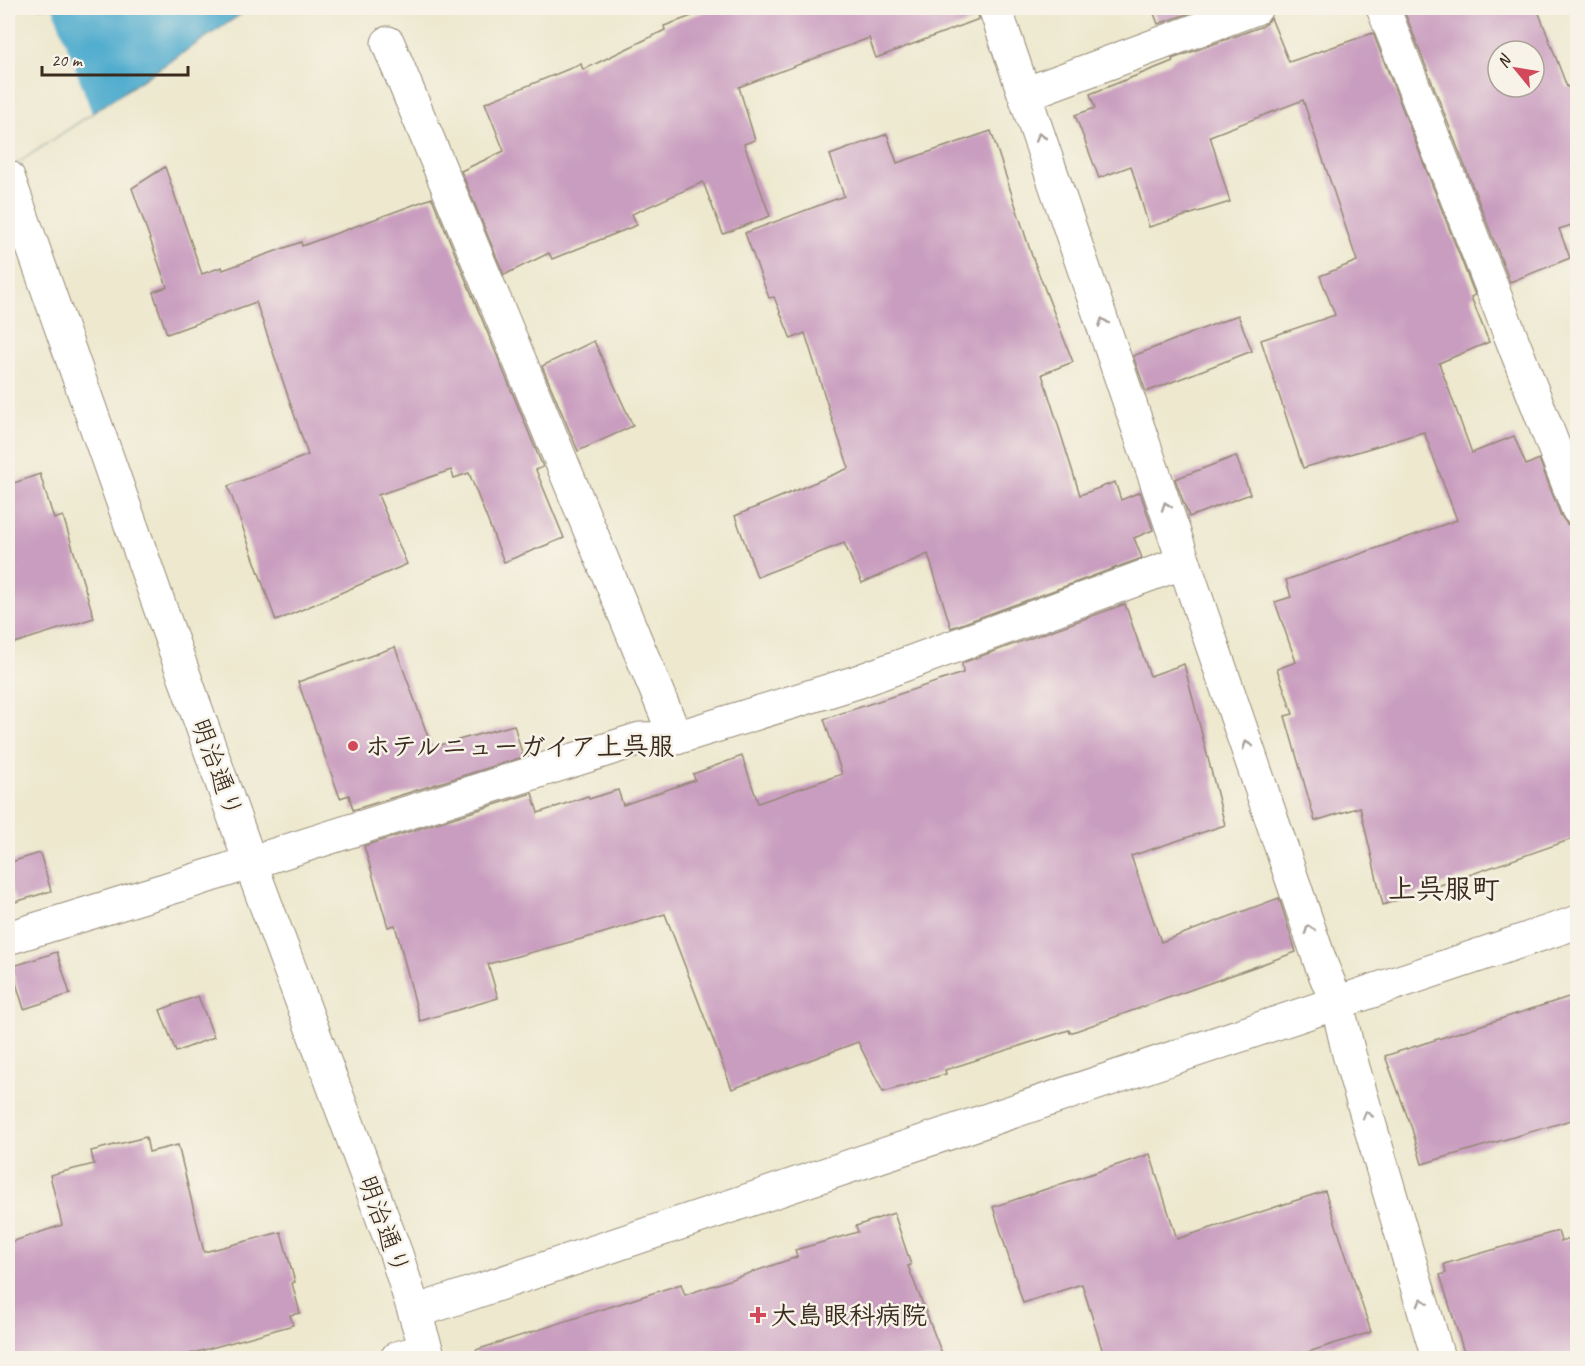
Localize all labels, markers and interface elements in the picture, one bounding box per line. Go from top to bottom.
scale bar [42,39,188,77]
north arrow [1486,39,1546,99]
text: 20 m [51,49,84,71]
text: N [1493,50,1517,71]
one-way arrow [1034,132,1047,143]
one-way arrow [1097,317,1110,328]
one-way arrow [1160,501,1173,512]
street label: 明治通り [184,713,250,823]
place label: ホテルニューガイア上呉服 [365,730,674,763]
marker: ホテルニューガイア上呉服 [346,739,360,753]
one-way arrow [1241,740,1254,751]
district label: 上呉服町 [1388,871,1500,906]
one-way arrow [1304,924,1317,935]
one-way arrow [1362,1110,1374,1121]
street label: 明治通り [351,1170,417,1280]
one-way arrow [1417,1297,1429,1308]
place label: 大島眼科病院 [771,1299,927,1332]
marker: 大島眼科病院 [749,1306,767,1324]

